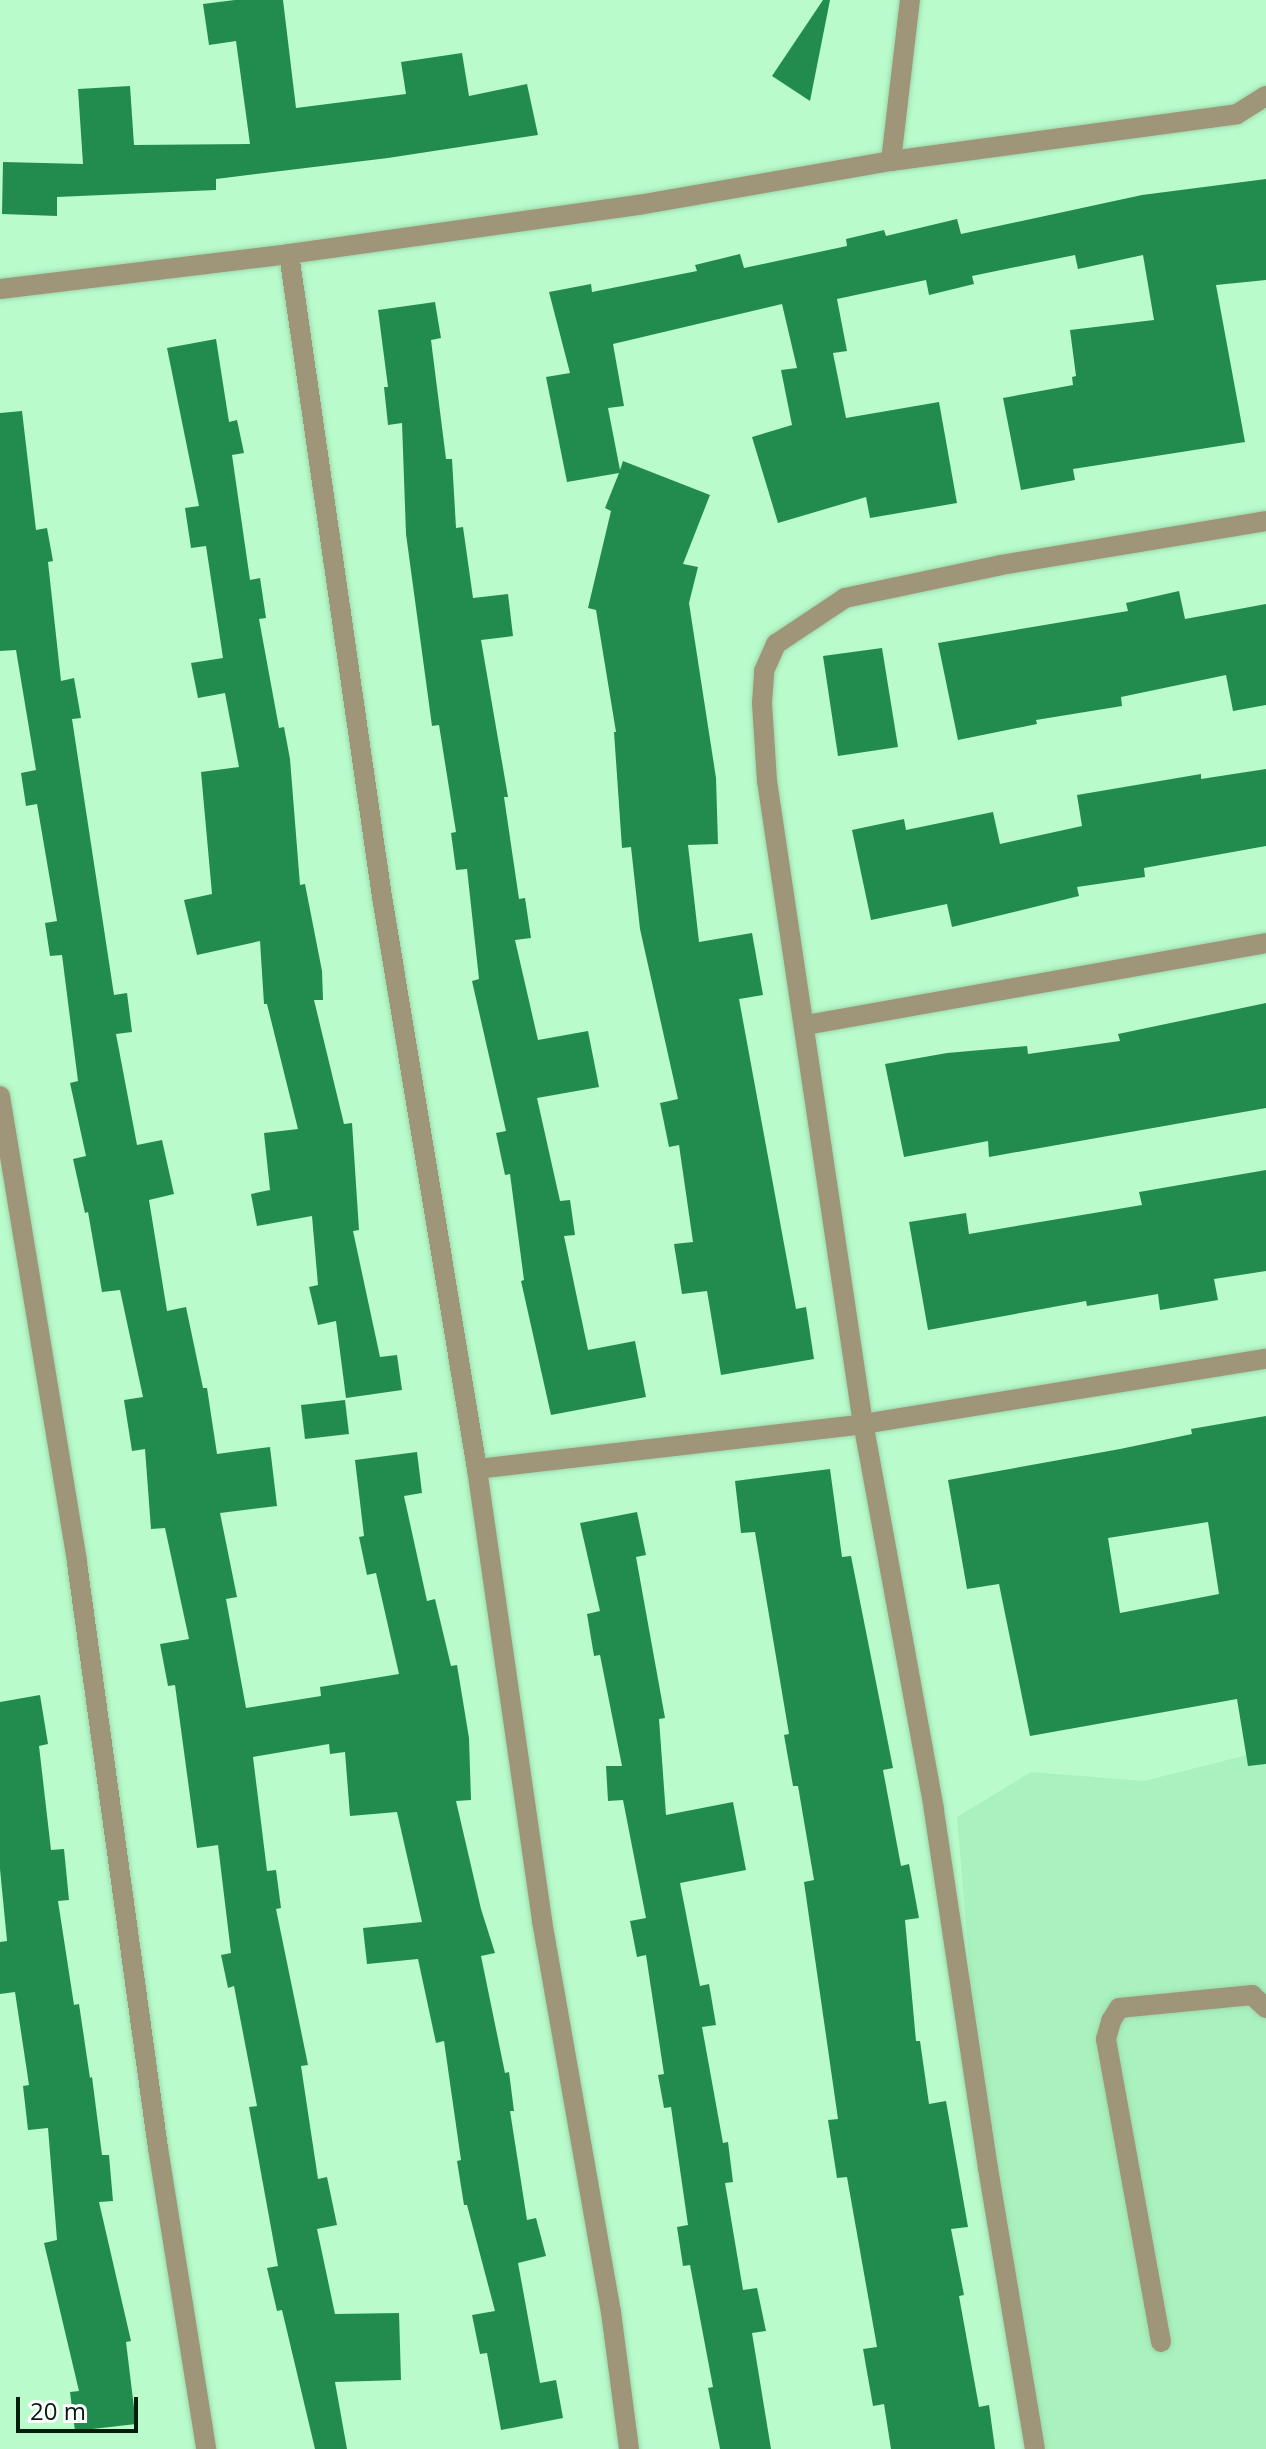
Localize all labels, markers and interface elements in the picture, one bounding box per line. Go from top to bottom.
scale bar [20,2381,142,2431]
text: 20 m [30,2394,86,2427]

